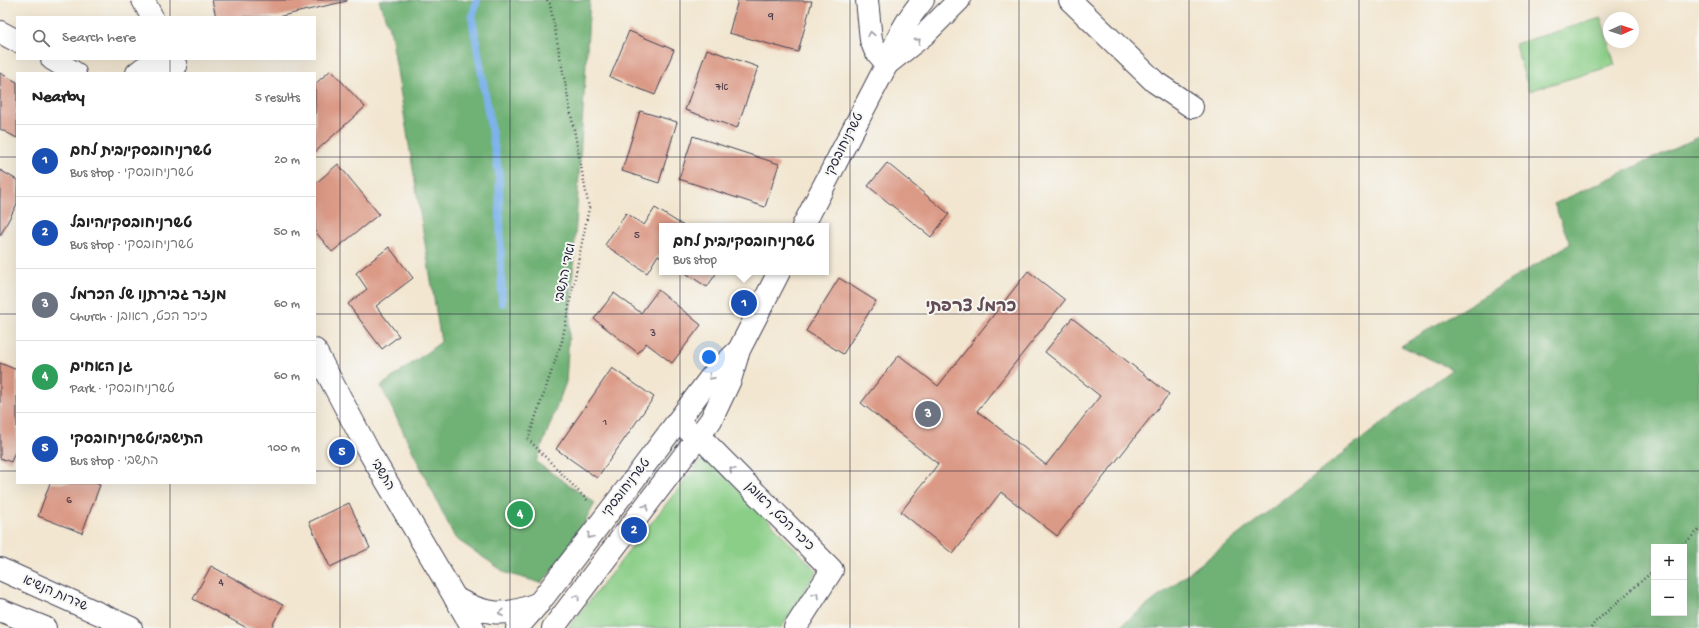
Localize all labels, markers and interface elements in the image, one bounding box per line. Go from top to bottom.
house number: 9 [767,11,774,23]
north arrow [1603,12,1639,48]
search box [16,16,316,60]
icon: search [30,27,52,49]
text: Search here [62,29,136,47]
one-way arrow [867,31,875,38]
one-way arrow [913,38,920,45]
house number: 7א [714,82,729,94]
text: Nearby [32,88,85,108]
text: 5 results [255,91,300,106]
street label: טשרניחובסקי [822,111,868,179]
text: טשרניחובסקי/בית לחם [70,143,212,161]
text: 1 [42,153,48,168]
text: 20 m [274,153,300,168]
text: Bus stop · טשרניחובסקי [70,166,194,181]
text: טשרניחובסקי/היובל [70,215,193,233]
popup [659,223,829,275]
text: 2 [42,225,48,240]
text: 50 m [273,225,300,240]
house number: 5 [634,230,640,242]
text: טשרניחובסקי/בית לחם [673,234,815,252]
text: Bus stop · טשרניחובסקי [70,238,194,253]
street label: ואדי התשבי [552,242,580,304]
text: Bus stop [673,253,717,268]
text: מנזר גבירתנו של הכרמל [70,287,227,305]
pin: 1 [731,288,757,318]
district label: כרמל צרפתי [926,296,1017,318]
text: 3 [42,297,48,312]
text: 60 m [274,297,300,312]
text: Church · כיכר הכט, ראובן [70,310,207,325]
house number: 3 [649,328,656,340]
your location [699,347,719,367]
text: גן האחים [70,359,133,377]
text: 4 [42,369,48,384]
text: 60 m [274,369,300,384]
one-way arrow [709,372,716,380]
text: Park · טשרניחובסקי [70,382,175,397]
pin: 3 [915,399,941,429]
house number: 1 [602,417,607,429]
text: התישבי/טשרניחובסקי [70,431,203,449]
pin: 5 [329,437,355,467]
text: 5 [42,441,48,456]
text: 100 m [268,441,300,456]
text: Bus stop · התשבי [70,454,158,469]
street label: התשבי [367,456,397,494]
street label: טשרניחובסקי [600,456,654,520]
one-way arrow [729,467,737,475]
street label: כיכר הכט, ראובן [741,479,817,555]
house number: 6 [66,495,72,507]
pin: 4 [507,499,533,529]
one-way arrow [641,504,648,511]
pin: 2 [621,515,647,545]
one-way arrow [587,532,595,539]
map controls [1651,544,1687,616]
button: + [1651,544,1687,580]
street label: שדרות הנשיא [20,573,90,615]
house number: 4 [218,577,224,589]
button: − [1651,580,1687,616]
one-way arrow [811,592,819,599]
one-way arrow [572,594,579,601]
one-way arrow [498,609,504,617]

